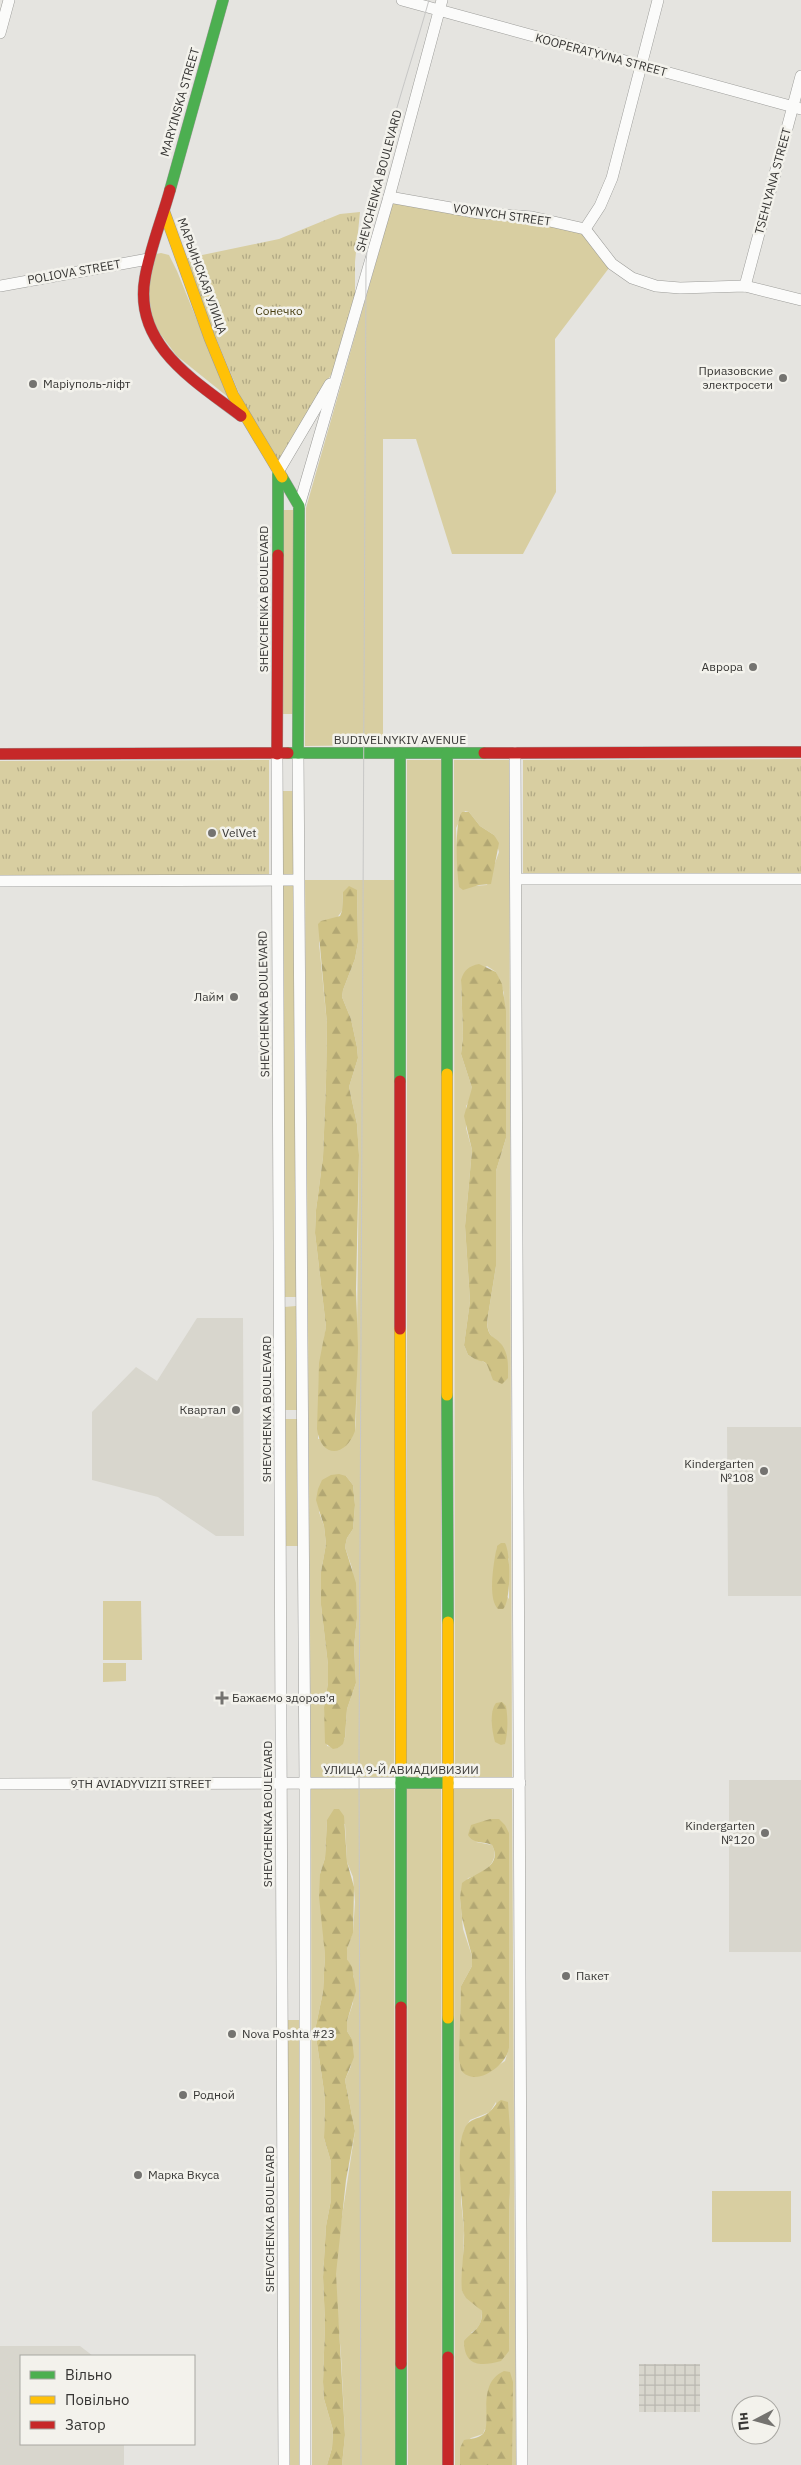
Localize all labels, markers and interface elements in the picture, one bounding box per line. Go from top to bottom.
street label: KOOPERATYVNA STREET [534,30,669,79]
street label: MARYINSKA STREET [157,46,202,158]
street label: SHEVCHENKA BOULEVARD [352,108,405,254]
street label: TSEHLYANA STREET [751,126,794,236]
street label: VOYNYCH STREET [452,200,552,229]
street label: МАРЬИНСКАЯ УЛИЦА [174,216,231,336]
street label: POLIOVA STREET [26,256,122,287]
park label: Сонечко [255,303,303,318]
place label: Приазовские электросети [699,363,773,392]
marker: Приазовские электросети [777,372,789,384]
place label: Маріуполь-ліфт [43,376,131,391]
marker: Маріуполь-ліфт [27,378,39,390]
street label: SHEVCHENKA BOULEVARD [256,526,271,672]
place label: Аврора [702,659,744,674]
marker: Аврора [747,661,759,673]
street label: BUDIVELNYKIV AVENUE [334,732,466,747]
place label: VelVet [222,825,256,840]
marker: VelVet [206,827,218,839]
street label: SHEVCHENKA BOULEVARD [255,931,272,1077]
place label: Лайм [194,989,224,1004]
marker: Лайм [228,991,240,1003]
street label: SHEVCHENKA BOULEVARD [259,1336,274,1482]
place label: Квартал [179,1402,226,1417]
marker: Квартал [230,1404,242,1416]
place label: Kindergarten №108 [684,1456,754,1485]
marker: Kindergarten №108 [758,1465,770,1477]
place label: Бажаємо здоров'я [232,1690,335,1705]
marker: Бажаємо здоров'я [216,1692,228,1704]
street label: SHEVCHENKA BOULEVARD [260,1741,275,1887]
street label: УЛИЦА 9-Й АВИАДИВИЗИИ [323,1762,479,1777]
street label: 9TH AVIADYVIZII STREET [71,1776,212,1791]
place label: Kindergarten №120 [685,1818,755,1847]
marker: Kindergarten №120 [759,1827,771,1839]
place label: Пакет [576,1968,610,1983]
marker: Пакет [560,1970,572,1982]
place label: Nova Poshta #23 [242,2026,335,2041]
marker: Nova Poshta #23 [226,2028,238,2040]
place label: Родной [193,2087,235,2102]
marker: Родной [177,2089,189,2101]
street label: SHEVCHENKA BOULEVARD [262,2146,277,2292]
place label: Марка Вкуса [148,2167,220,2182]
marker: Марка Вкуса [132,2169,144,2181]
legend [20,2355,195,2445]
text: Вільно [65,2365,112,2384]
text: Повільно [65,2390,129,2409]
north arrow [731,2395,781,2445]
text: Пн [733,2411,753,2431]
text: Затор [65,2415,106,2434]

